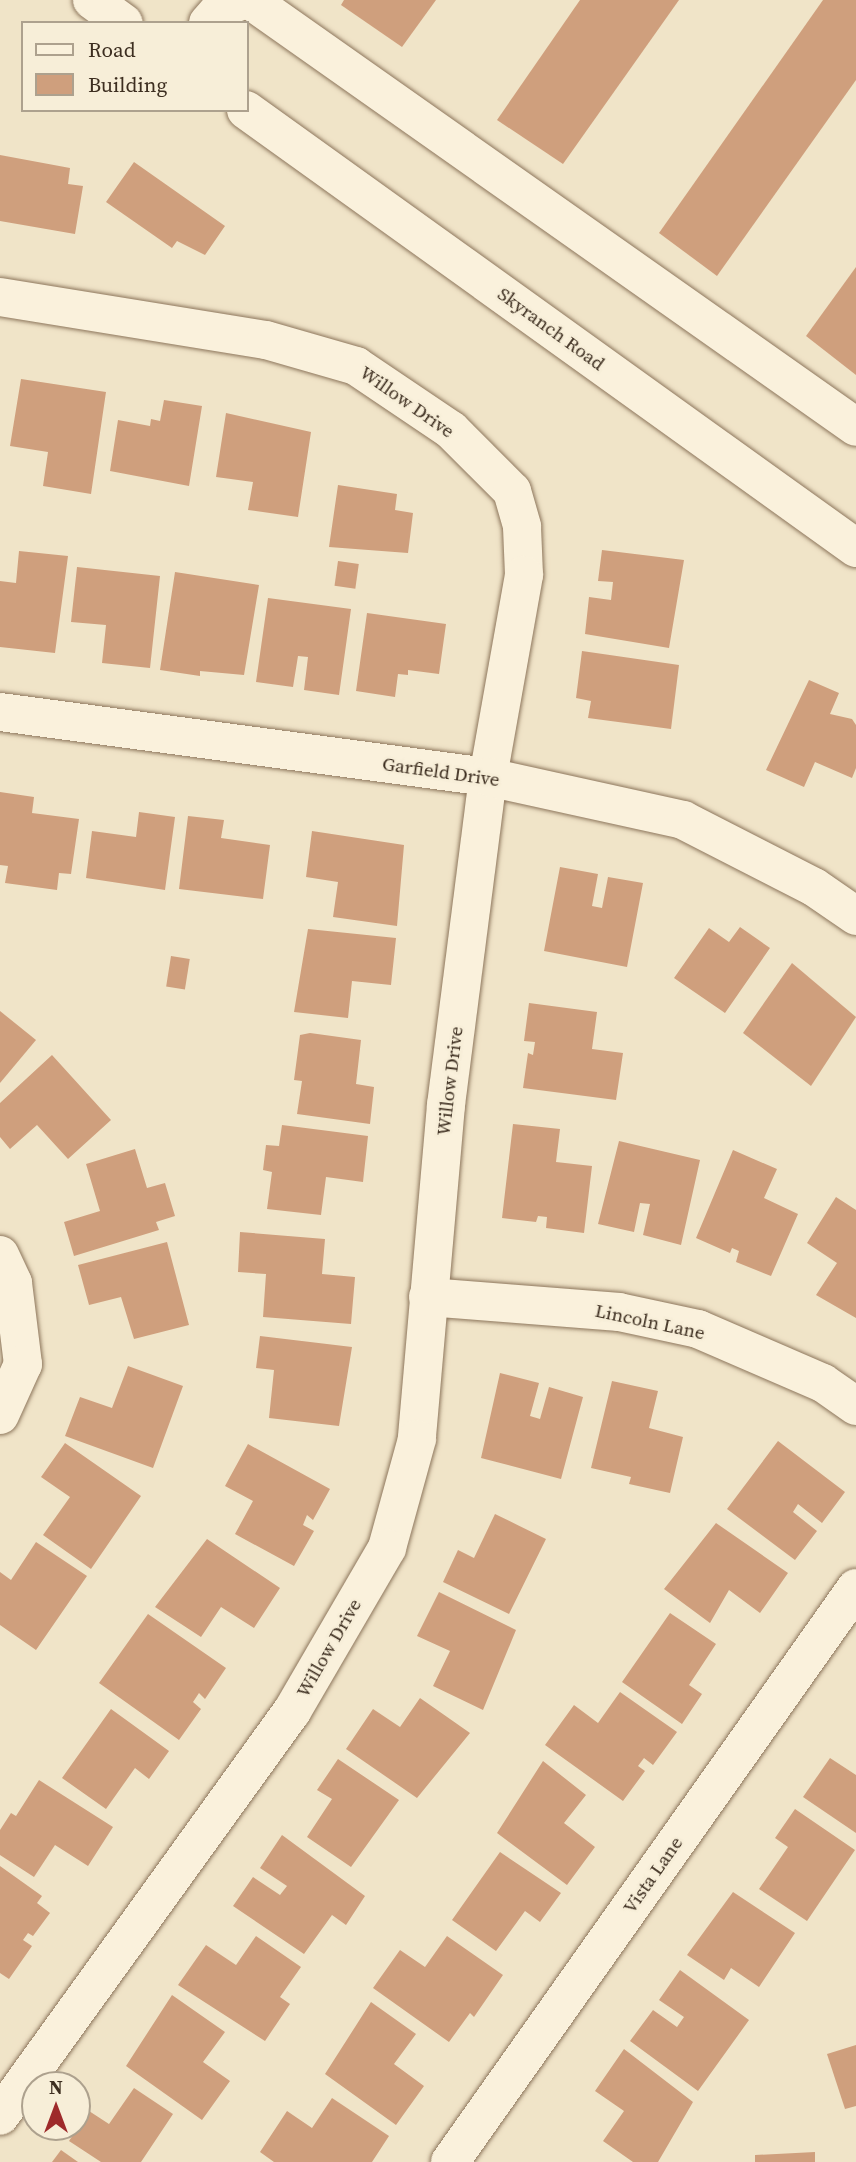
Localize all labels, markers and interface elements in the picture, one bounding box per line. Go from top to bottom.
legend [21,21,248,112]
text: Road [88,35,136,64]
text: Building [88,70,167,99]
street label: Skyranch Road [493,283,609,375]
street label: Willow Drive [355,361,459,443]
street label: Garfield Drive [381,752,501,792]
street label: Willow Drive [432,1025,468,1137]
street label: Lincoln Lane [593,1299,707,1345]
street label: Willow Drive [292,1595,366,1701]
street label: Vista Lane [618,1832,688,1918]
north arrow [21,2071,91,2141]
text: N [49,2074,63,2100]

